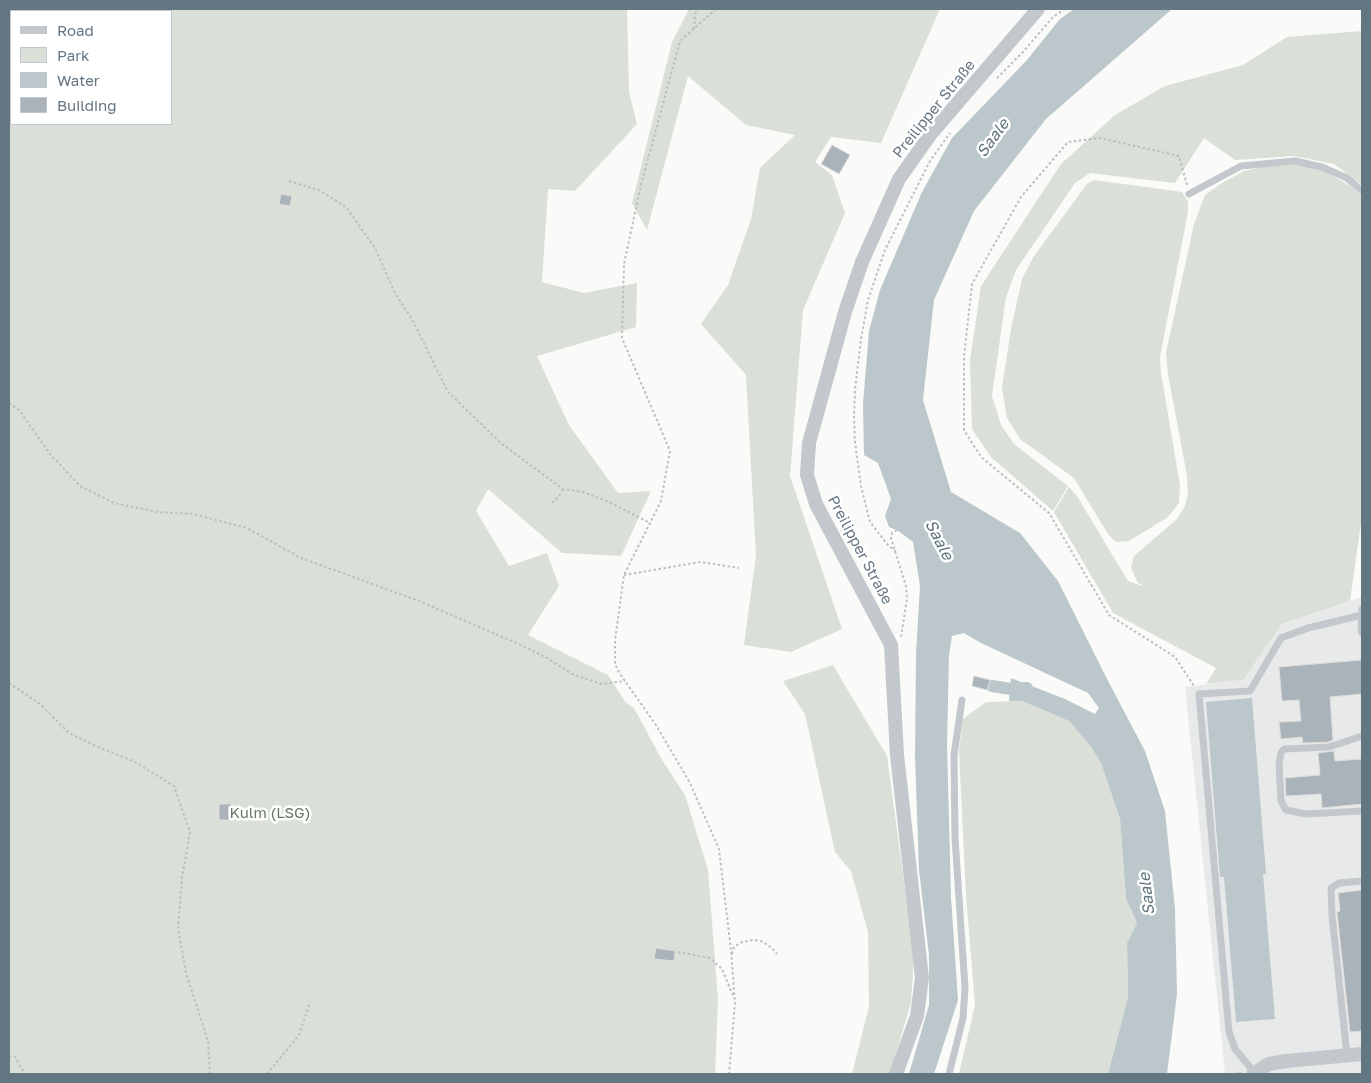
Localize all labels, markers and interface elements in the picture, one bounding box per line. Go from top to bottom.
legend [10,10,172,125]
text: Road [57,21,94,39]
text: Park [57,46,89,64]
street label: Preilipper Straße [889,56,979,162]
text: Water [57,71,100,89]
text: Building [57,96,117,114]
water label: Saale [973,115,1013,161]
street label: Preilipper Straße [824,492,896,608]
water label: Saale [921,517,957,563]
park label: Kulm (LSG) [230,804,310,822]
water label: Saale [1135,872,1159,916]

